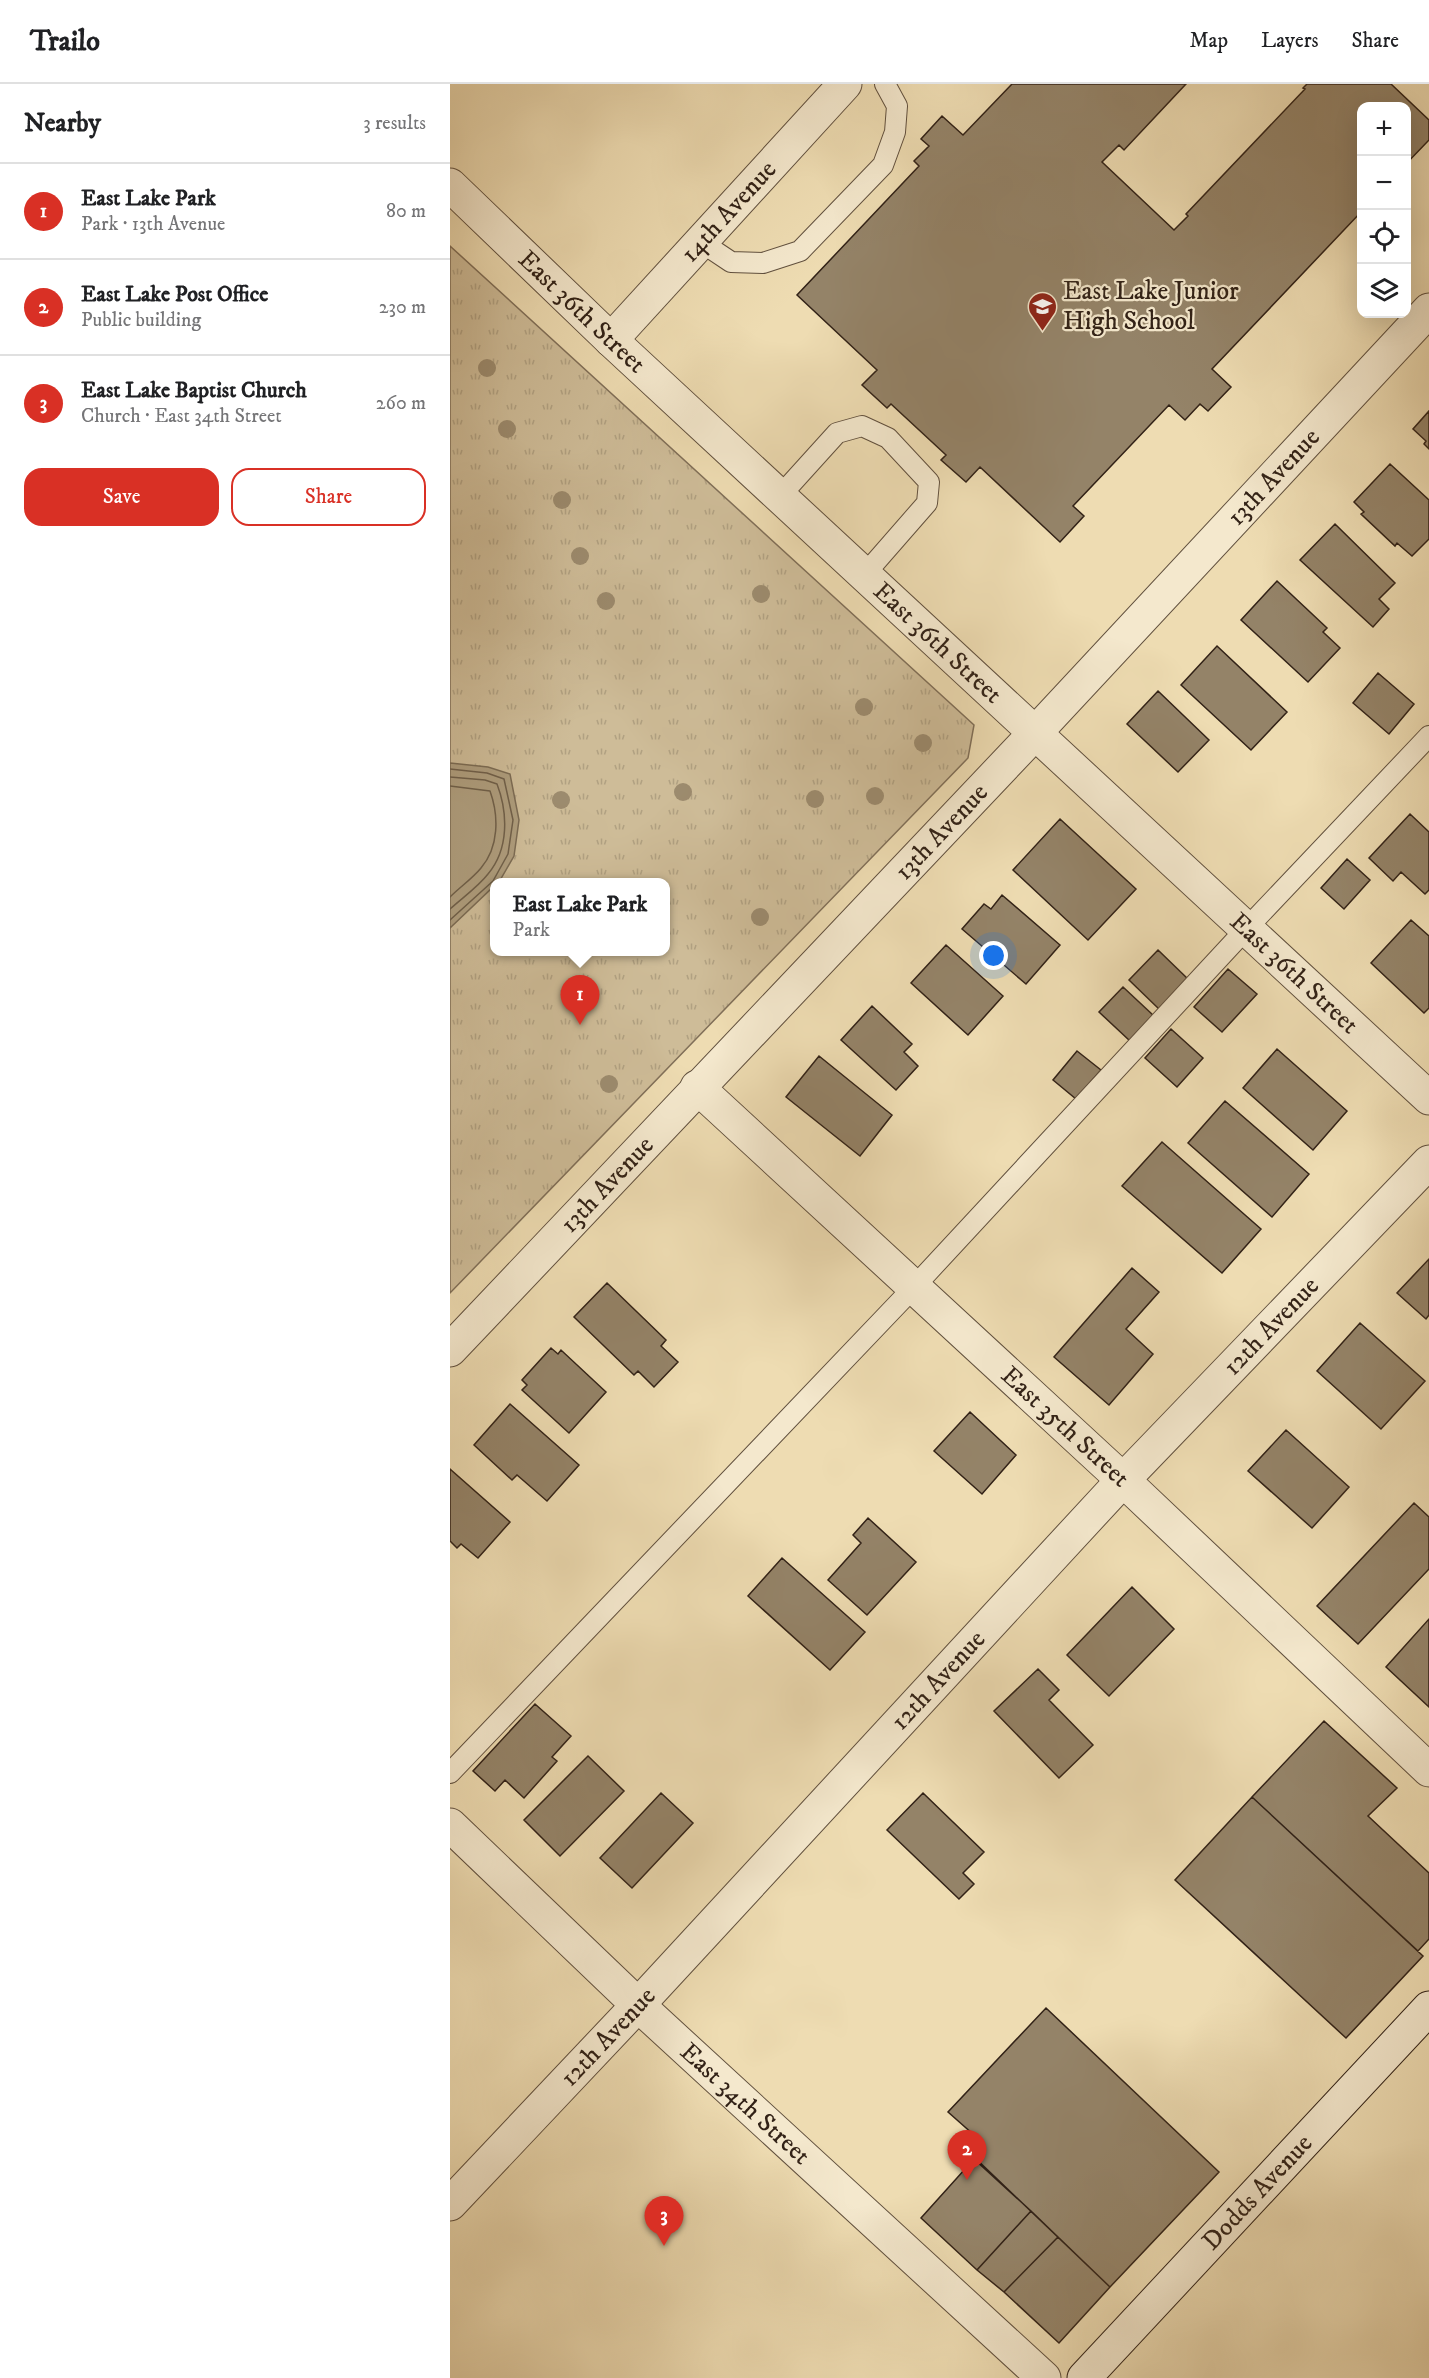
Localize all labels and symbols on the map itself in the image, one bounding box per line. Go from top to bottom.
street label: 14th Avenue [673,154,783,270]
street label: East 36th Street [511,243,653,380]
place label: East Lake Junior High School [1063,275,1239,338]
school or university icon: East Lake Junior High School [1026,290,1058,332]
street label: 13th Avenue [1220,421,1327,533]
street label: East 36th Street [866,575,1009,711]
street label: 13th Avenue [887,776,995,887]
street label: East 36th Street [1223,905,1366,1041]
your location [979,941,1008,970]
pin: 1 [560,976,600,1025]
street label: 13th Avenue [553,1129,661,1240]
street label: 12th Avenue [1216,1270,1326,1383]
street label: East 35th Street [994,1359,1137,1494]
street label: 12th Avenue [884,1623,993,1737]
street label: 12th Avenue [553,1980,663,2094]
street label: East 34th Street [673,2035,818,2172]
street label: Dodds Avenue [1195,2127,1320,2257]
pin: 2 [948,2130,986,2180]
pin: 3 [644,2196,684,2246]

